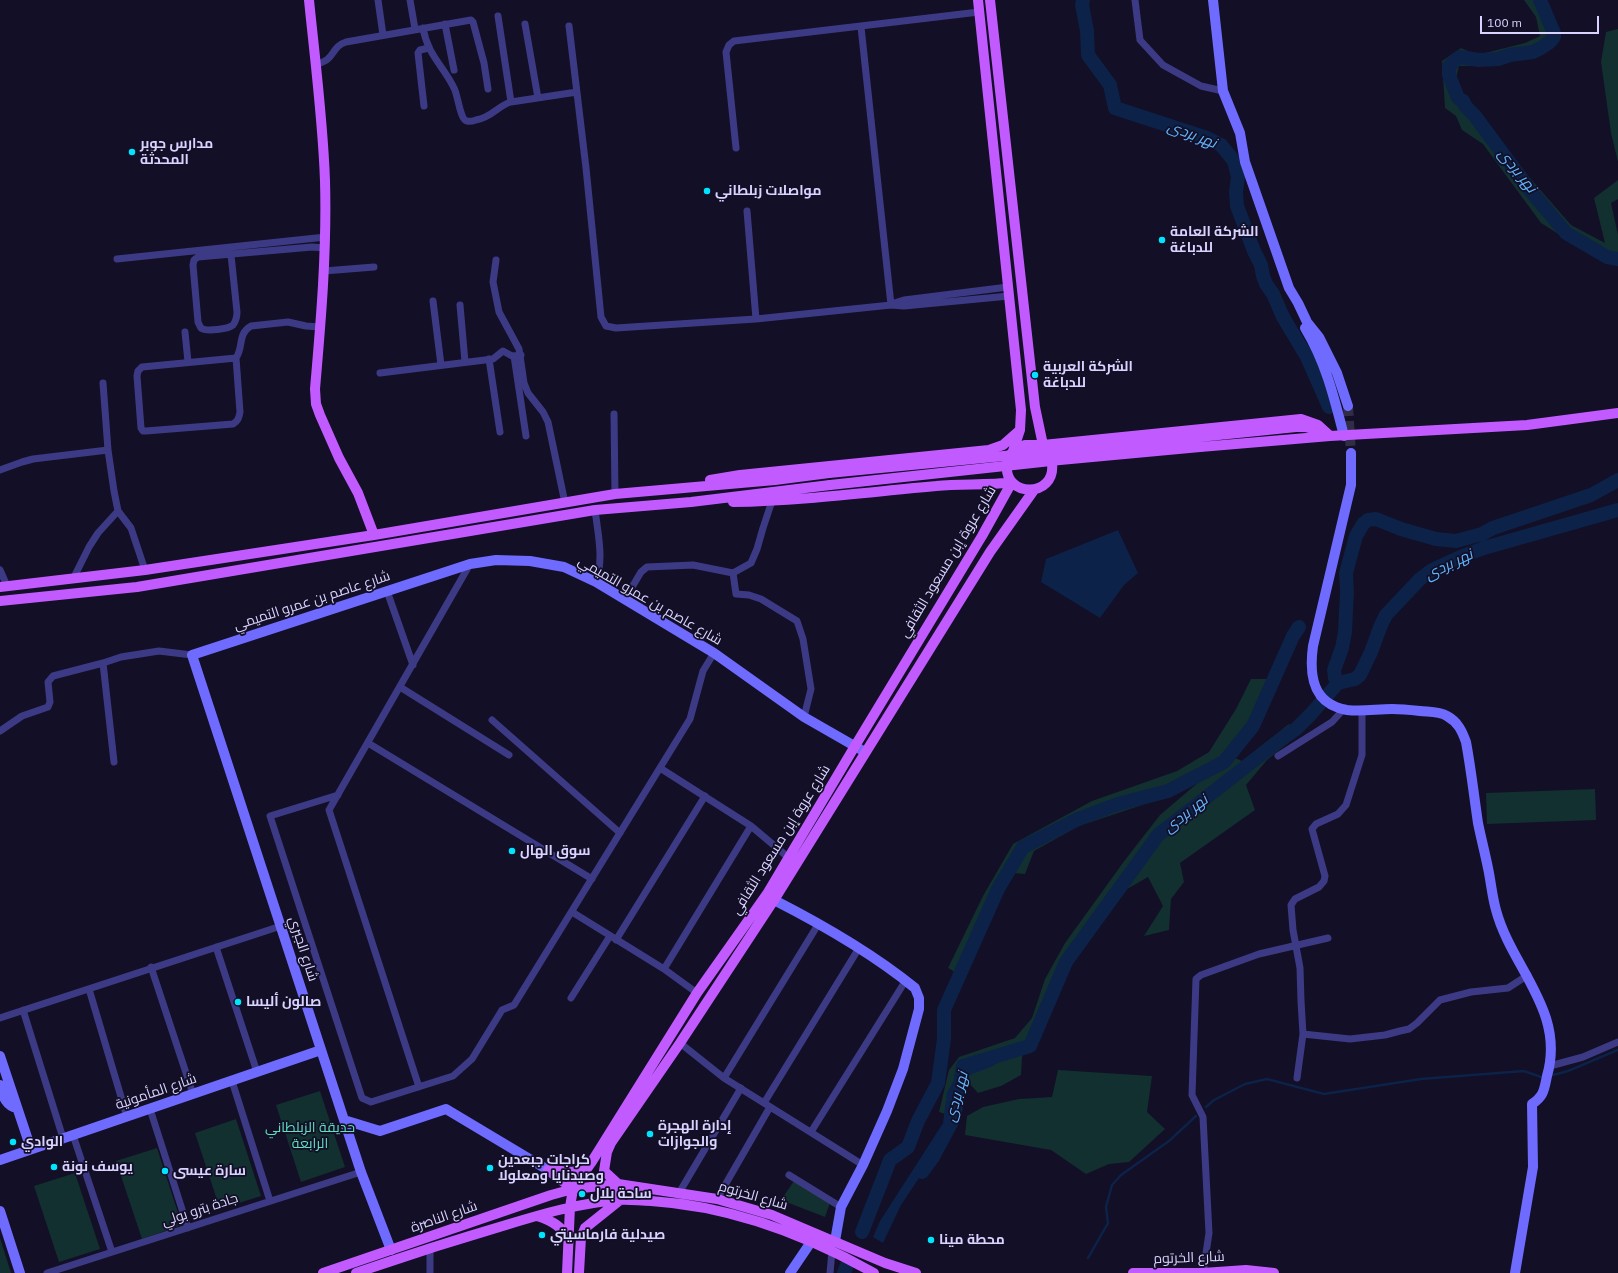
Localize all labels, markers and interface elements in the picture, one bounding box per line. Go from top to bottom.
scale bar [1482,8,1601,34]
text: 100 m [1487,15,1522,30]
water label: نهر بردى [1165,117,1219,153]
place label: مدارس جوبر المحدثة [140,136,213,168]
water label: نهر بردى [1494,145,1540,197]
marker: مدارس جوبر المحدثة [127,147,137,157]
place label: مواصلات زبلطاني [715,183,822,199]
marker: مواصلات زبلطاني [702,186,712,196]
place label: الشركة العامة للدباغة [1170,224,1259,256]
marker: الشركة العامة للدباغة [1157,235,1167,245]
place label: الشركة العربية للدباغة [1043,359,1133,392]
marker: الشركة العربية للدباغة [1030,370,1040,380]
street label: شارع عروة إبن مسعود الثقافي [896,483,1000,641]
water label: نهر بردى [1422,546,1476,584]
street label: شارع عاصم بن عمرو التميمي [575,553,725,649]
street label: شارع عاصم بن عمرو التميمي [232,568,392,634]
street label: شارع عروة إبن مسعود الثقافي [728,762,834,918]
water label: نهر بردى [1160,791,1212,837]
place label: سوق الهال [520,843,590,859]
marker: سوق الهال [507,846,517,856]
street label: شارع الجبري [285,914,321,984]
place label: صالون أليسا [246,994,321,1010]
marker: صالون أليسا [233,997,243,1007]
street label: شارع المأمونية [113,1070,199,1114]
water label: نهر بردى [942,1070,972,1124]
place label: إدارة الهجرة والجوازات [658,1118,731,1150]
park label: حديقة الزبلطاني الرابعة [265,1120,355,1152]
marker: إدارة الهجرة والجوازات [645,1129,655,1139]
place label: الوادي [21,1134,63,1150]
marker: الوادي [8,1137,18,1147]
place label: كراجات جبعدين وصيدنايا ومعلولا [498,1152,604,1184]
place label: يوسف نونة [62,1159,133,1175]
marker: يوسف نونة [49,1162,59,1172]
place label: سارة عيسى [173,1163,246,1179]
marker: كراجات جبعدين وصيدنايا ومعلولا [485,1163,495,1173]
marker: سارة عيسى [160,1166,170,1176]
street label: شارع الخرتوم [716,1178,790,1214]
place label: ساحة بلال [590,1186,652,1202]
marker: ساحة بلال [577,1189,587,1199]
street label: جادة بترو بولي [160,1190,240,1230]
street label: شارع الناصرة [408,1198,480,1236]
place label: صيدلية فارماسيتي [550,1227,665,1243]
marker: صيدلية فارماسيتي [537,1230,547,1240]
place label: محطة مينا [939,1232,1005,1248]
marker: محطة مينا [926,1235,936,1245]
street label: شارع الخرتوم [1153,1248,1225,1268]

